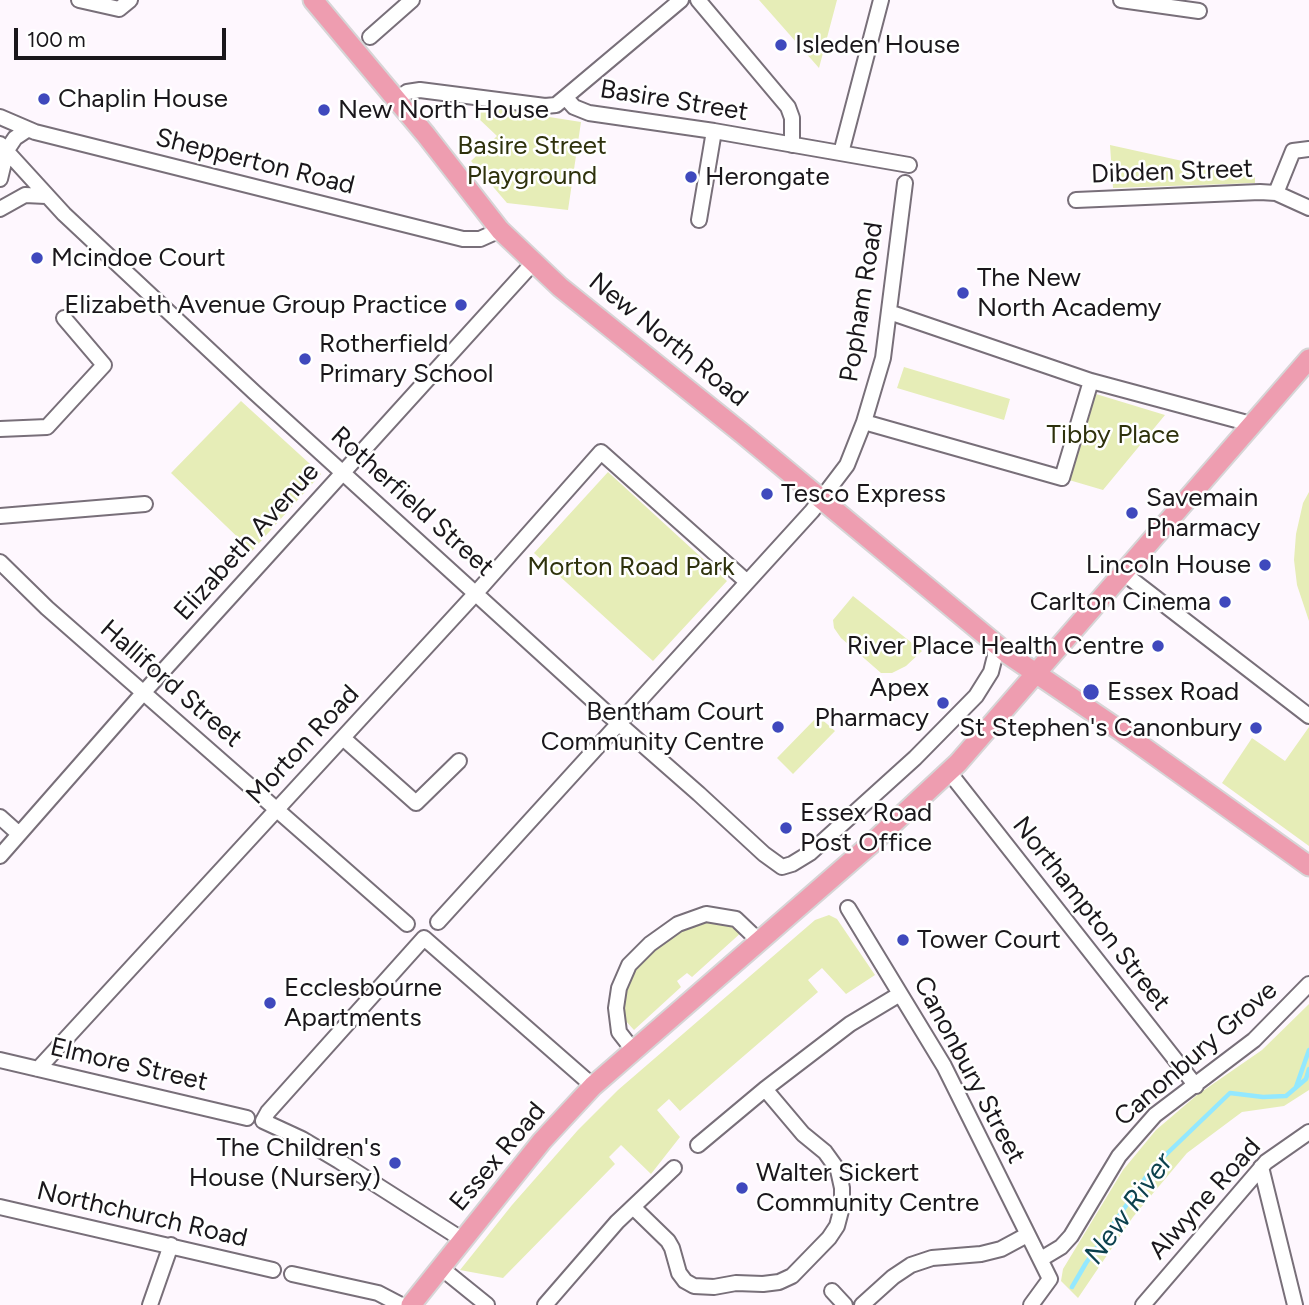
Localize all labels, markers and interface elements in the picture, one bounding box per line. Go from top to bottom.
scale bar [18,14,229,58]
text: 100 m [27,27,86,52]
place label: Isleden House [795,29,960,61]
marker: Isleden House [773,37,789,53]
street label: Basire Street [598,74,750,128]
place label: Chaplin House [58,83,228,115]
marker: Chaplin House [36,91,52,107]
place label: New North House [338,94,549,126]
marker: New North House [316,102,332,118]
street label: Shepperton Road [152,122,358,202]
park label: Basire Street Playground [457,130,607,192]
street label: Dibden Street [1090,154,1254,190]
place label: Herongate [705,161,830,193]
marker: Herongate [683,169,699,185]
street label: Popham Road [834,220,890,384]
place label: Mcindoe Court [51,242,225,274]
marker: Mcindoe Court [29,250,45,266]
place label: The New North Academy [977,262,1162,324]
street label: New North Road [582,266,754,414]
marker: The New North Academy [955,285,971,301]
place label: Elizabeth Avenue Group Practice [64,289,447,321]
marker: Elizabeth Avenue Group Practice [453,297,469,313]
place label: Rotherfield Primary School [319,328,493,390]
marker: Rotherfield Primary School [297,351,313,367]
park label: Tibby Place [1047,419,1179,451]
street label: Rotherfield Street [324,421,500,583]
street label: Elizabeth Avenue [168,457,326,627]
place label: Tesco Express [781,478,946,510]
place label: Savemain Pharmacy [1146,482,1260,544]
marker: Tesco Express [759,486,775,502]
marker: Savemain Pharmacy [1124,505,1140,521]
place label: Lincoln House [1086,549,1251,581]
park label: Morton Road Park [527,551,735,583]
marker: Lincoln House [1257,557,1273,573]
place label: Carlton Cinema [1030,586,1211,618]
marker: Carlton Cinema [1217,594,1233,610]
street label: Halliford Street [94,614,248,754]
place label: River Place Health Centre [847,630,1144,662]
marker: River Place Health Centre [1150,638,1166,654]
place label: Apex Pharmacy [815,672,929,734]
place label: Essex Road [1107,676,1239,708]
street label: Morton Road [240,679,366,811]
marker: Essex Road [1081,682,1101,702]
marker: Apex Pharmacy [935,695,951,711]
place label: Bentham Court Community Centre [541,696,764,758]
place label: St Stephen's Canonbury [959,712,1242,744]
marker: Bentham Court Community Centre [770,719,786,735]
marker: St Stephen's Canonbury [1248,720,1264,736]
place label: Essex Road Post Office [800,797,932,858]
street label: Northampton Street [1006,811,1176,1017]
marker: Essex Road Post Office [778,820,794,836]
place label: Tower Court [917,924,1061,956]
marker: Tower Court [895,932,911,948]
street label: Canonbury Street [907,971,1031,1169]
place label: Ecclesbourne Apartments [284,972,442,1034]
street label: Canonbury Grove [1108,975,1284,1133]
marker: Ecclesbourne Apartments [262,995,278,1011]
street label: Elmore Street [47,1032,211,1098]
street label: Essex Road [444,1096,552,1218]
place label: The Children's House (Nursery) [189,1132,381,1194]
street label: Alwyne Road [1142,1132,1268,1266]
water label: New River [1077,1147,1181,1271]
marker: The Children's House (Nursery) [387,1155,403,1171]
place label: Walter Sickert Community Centre [756,1157,979,1218]
street label: Northchurch Road [34,1176,250,1254]
marker: Walter Sickert Community Centre [734,1180,750,1196]

